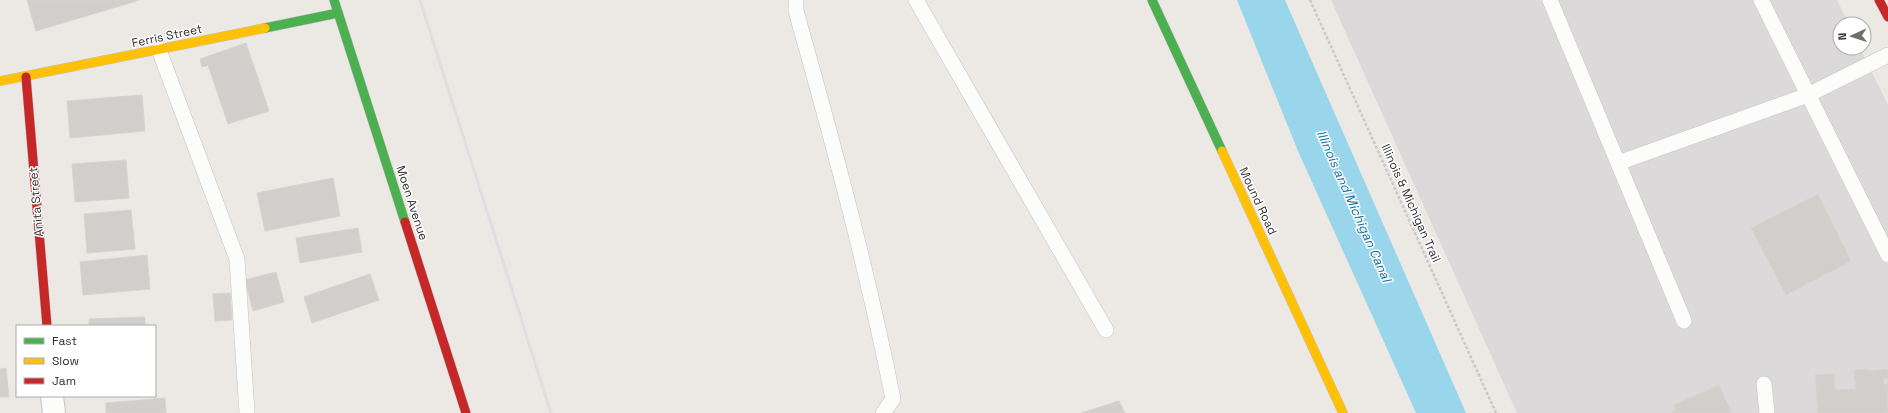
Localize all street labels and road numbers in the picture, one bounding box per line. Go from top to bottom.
street label: Ferris Street [130,21,204,51]
street label: Illinois & Michigan Trail [1378,141,1444,265]
street label: Moen Avenue [392,164,432,242]
street label: Mound Road [1235,165,1281,237]
street label: Anita Street [25,166,47,238]

